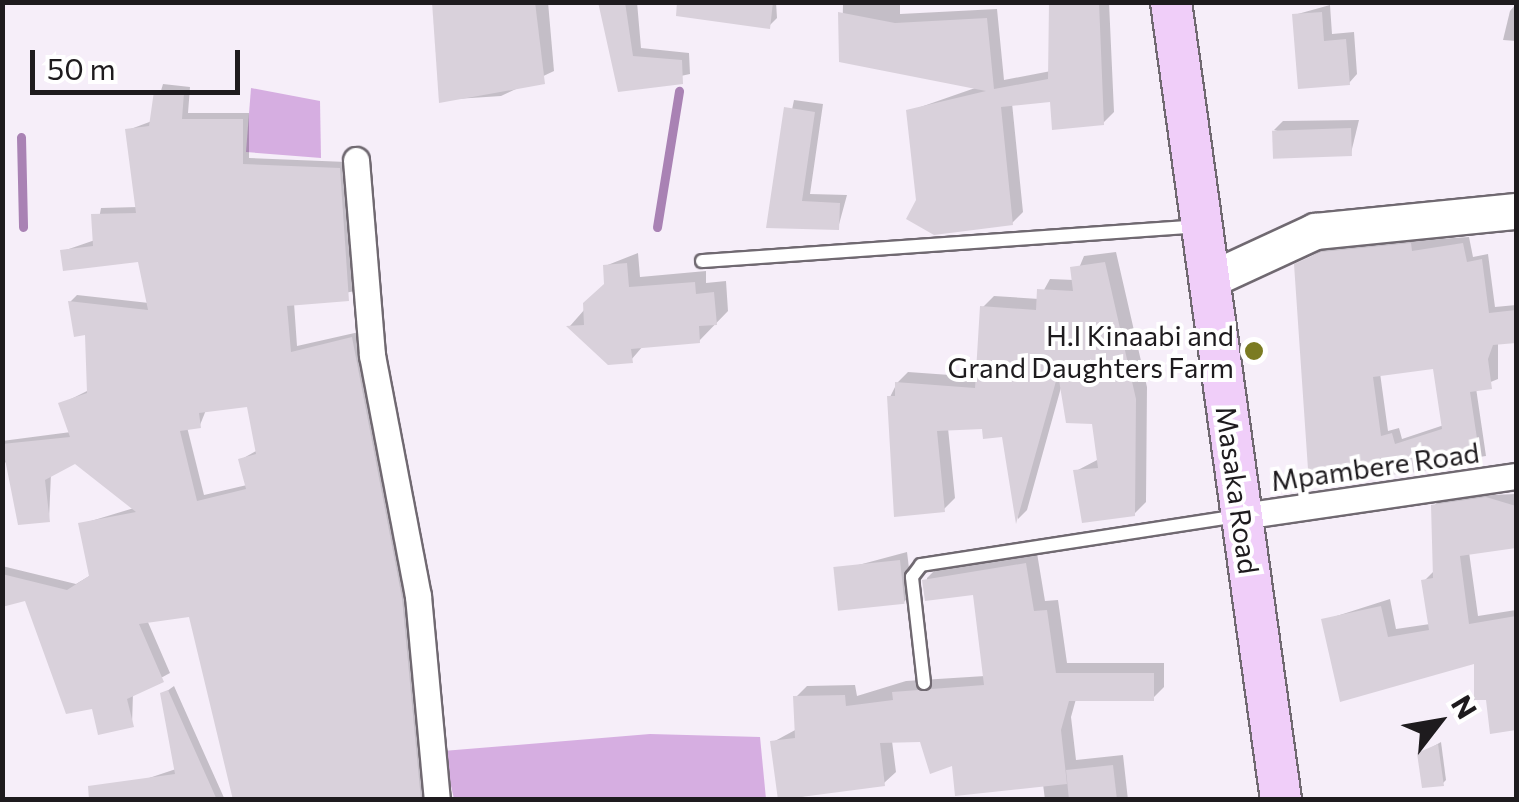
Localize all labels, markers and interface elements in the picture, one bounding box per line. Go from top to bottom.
scale bar [35,30,245,92]
text: 50 m [47,49,116,86]
place label: H.I Kinaabi and Grand Daughters Farm [948,318,1234,384]
marker: H.I Kinaabi and Grand Daughters Farm [1243,340,1265,362]
street label: Masaka Road [1210,404,1266,576]
street label: Mpambere Road [1269,435,1481,497]
north arrow [1389,672,1489,772]
text: N [1445,689,1485,724]

